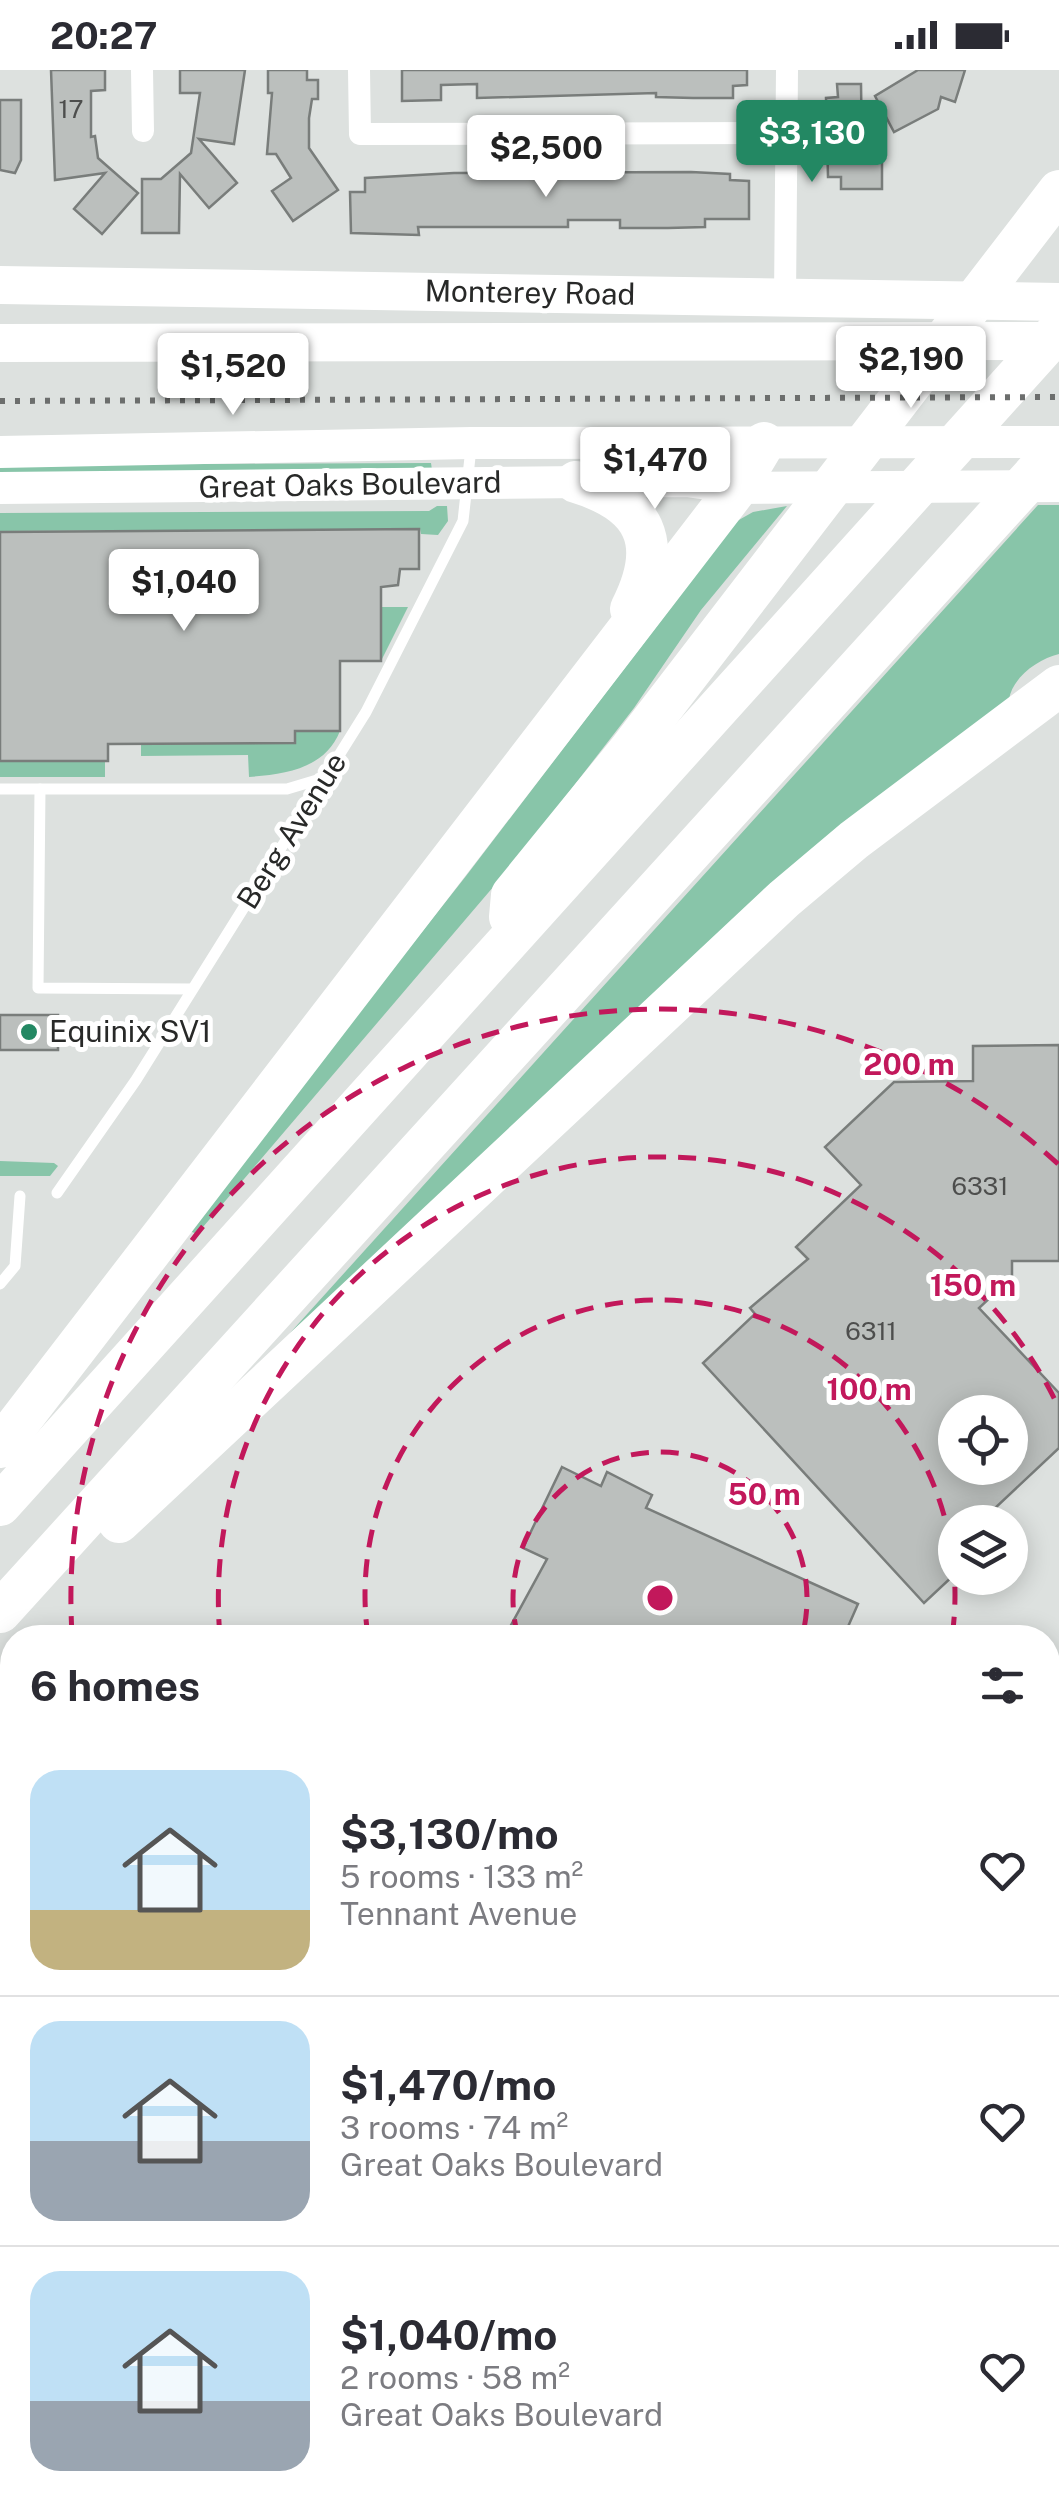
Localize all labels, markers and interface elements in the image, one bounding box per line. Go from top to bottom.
text: 20:27 [50,13,158,58]
house number: 17 [58,94,84,124]
pin: $3,130 [731,100,893,185]
text: $3,130 [758,114,866,151]
pin: $2,500 [465,115,627,200]
text: $2,500 [489,129,603,166]
street label: Monterey Road [424,272,636,312]
pin: $2,190 [830,326,992,411]
pin: $1,520 [152,333,314,418]
text: $2,190 [858,340,964,377]
text: $1,520 [180,347,286,384]
pin: $1,470 [574,427,736,512]
text: $1,470 [602,441,708,478]
street label: Great Oaks Boulevard [198,463,502,505]
pin: $1,040 [103,549,265,634]
text: $1,040 [131,563,237,600]
street label: Berg Avenue [229,746,353,915]
place label: Equinix SV1 [49,1013,211,1049]
marker: Equinix SV1 [18,1021,40,1043]
text: 200 m [863,1046,955,1082]
house number: 6331 [952,1171,1008,1201]
text: 150 m [930,1267,1016,1303]
house number: 6311 [845,1316,897,1346]
text: 100 m [826,1371,912,1407]
map controls [938,1395,1028,1595]
button: locate [938,1395,1028,1485]
text: 50 m [727,1476,801,1512]
button: layers [938,1505,1028,1595]
centre of rings [642,1580,678,1616]
icon: filters [975,1658,1030,1713]
text: 6 homes [30,1661,200,1710]
text: $3,130/mo [340,1809,559,1858]
icon: home [110,1810,230,1930]
icon: heart [975,1843,1030,1898]
text: 5 rooms · 133 m² [340,1858,583,1895]
text: Tennant Avenue [340,1895,577,1932]
text: $1,470/mo [340,2060,556,2109]
icon: home [110,2061,230,2181]
icon: heart [975,2094,1030,2149]
text: 3 rooms · 74 m² [340,2109,568,2146]
text: Great Oaks Boulevard [340,2146,663,2183]
text: $1,040/mo [340,2310,558,2359]
icon: home [110,2311,230,2431]
icon: heart [975,2344,1030,2399]
text: 2 rooms · 58 m² [340,2359,570,2396]
text: Great Oaks Boulevard [340,2396,663,2433]

